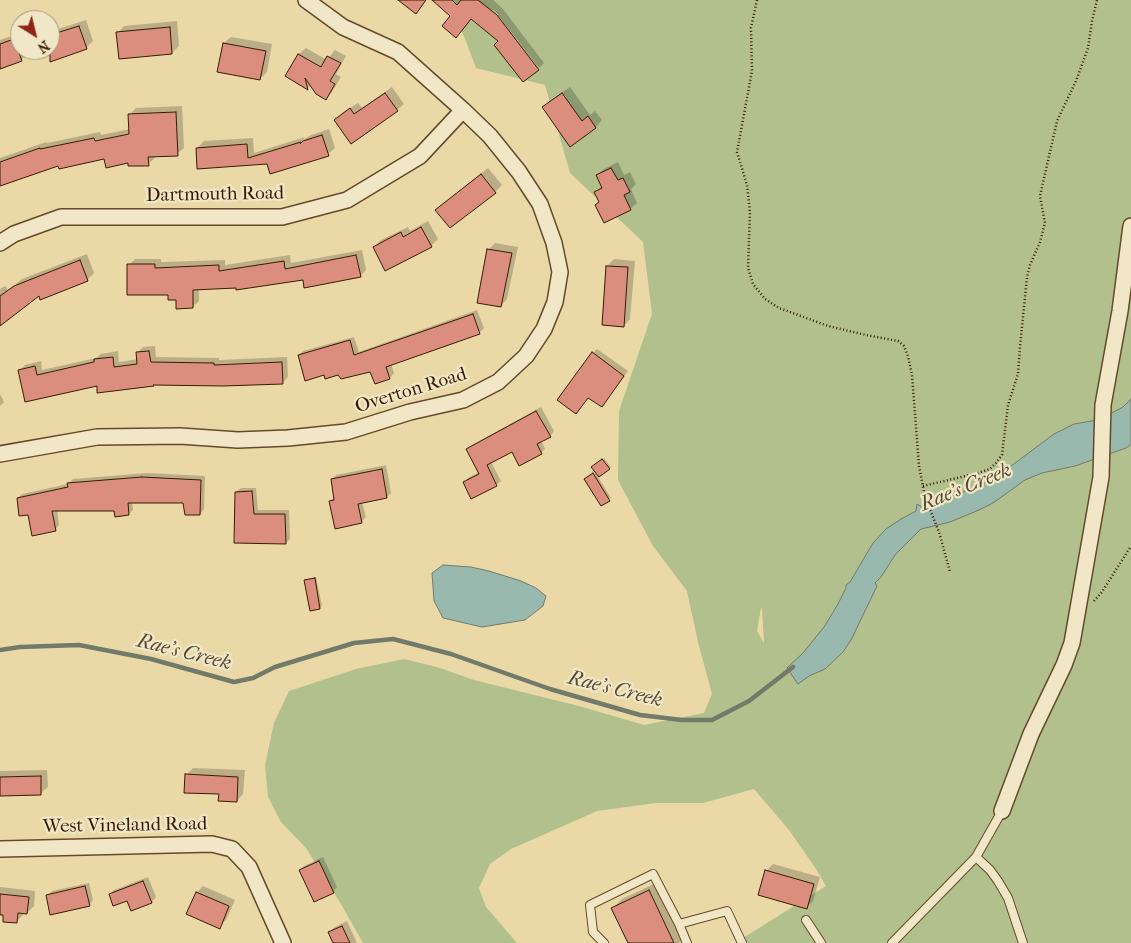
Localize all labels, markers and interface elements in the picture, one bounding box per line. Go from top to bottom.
north arrow [10,10,60,60]
text: N [34,37,53,57]
street label: Dartmouth Road [146,182,284,208]
street label: Overton Road [352,363,470,419]
water label: Rae's Creek [917,459,1015,517]
water label: Rae's Creek [134,630,234,676]
water label: Rae's Creek [565,667,665,713]
street label: West Vineland Road [43,813,207,839]

